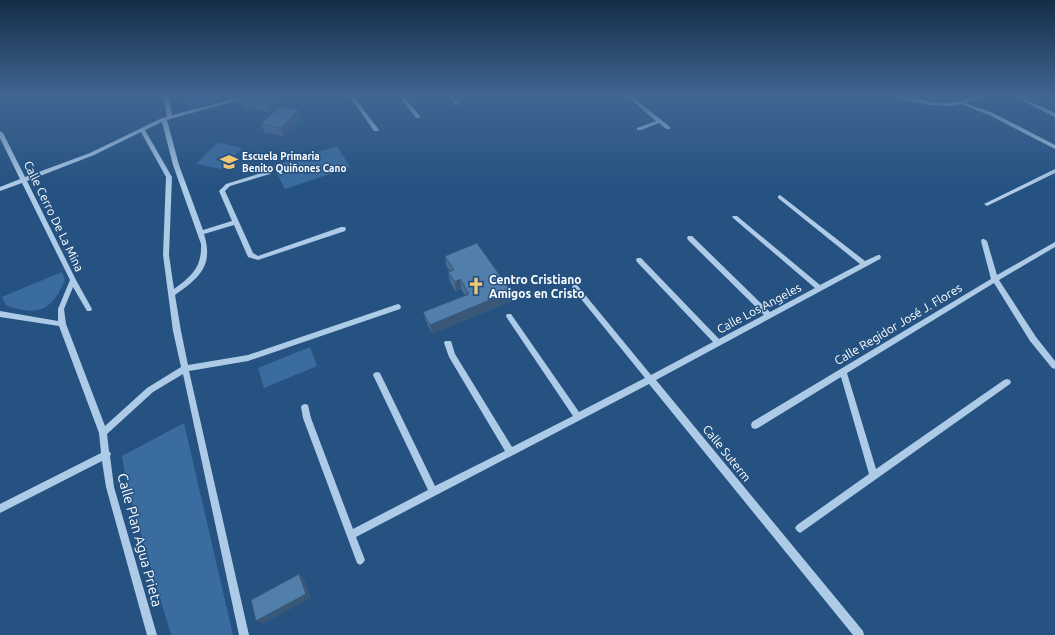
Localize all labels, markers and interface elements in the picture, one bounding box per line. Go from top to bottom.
place label: Escuela Primaria Benito Quiñones Cano [242,151,346,174]
school or university icon: Escuela Primaria Benito Quiñones Cano [219,152,239,172]
street label: Calle Cerro De La Mina [22,159,86,273]
place label: Centro Cristiano Amigos en Cristo [489,273,585,300]
church icon: Centro Cristiano Amigos en Cristo [466,276,486,296]
street label: Calle Los Angeles [715,280,803,336]
street label: Calle Regidor José J. Flores [832,281,964,367]
street label: Calle Suterm [700,422,754,484]
street label: Calle Plan Agua Prieta [114,471,166,609]

